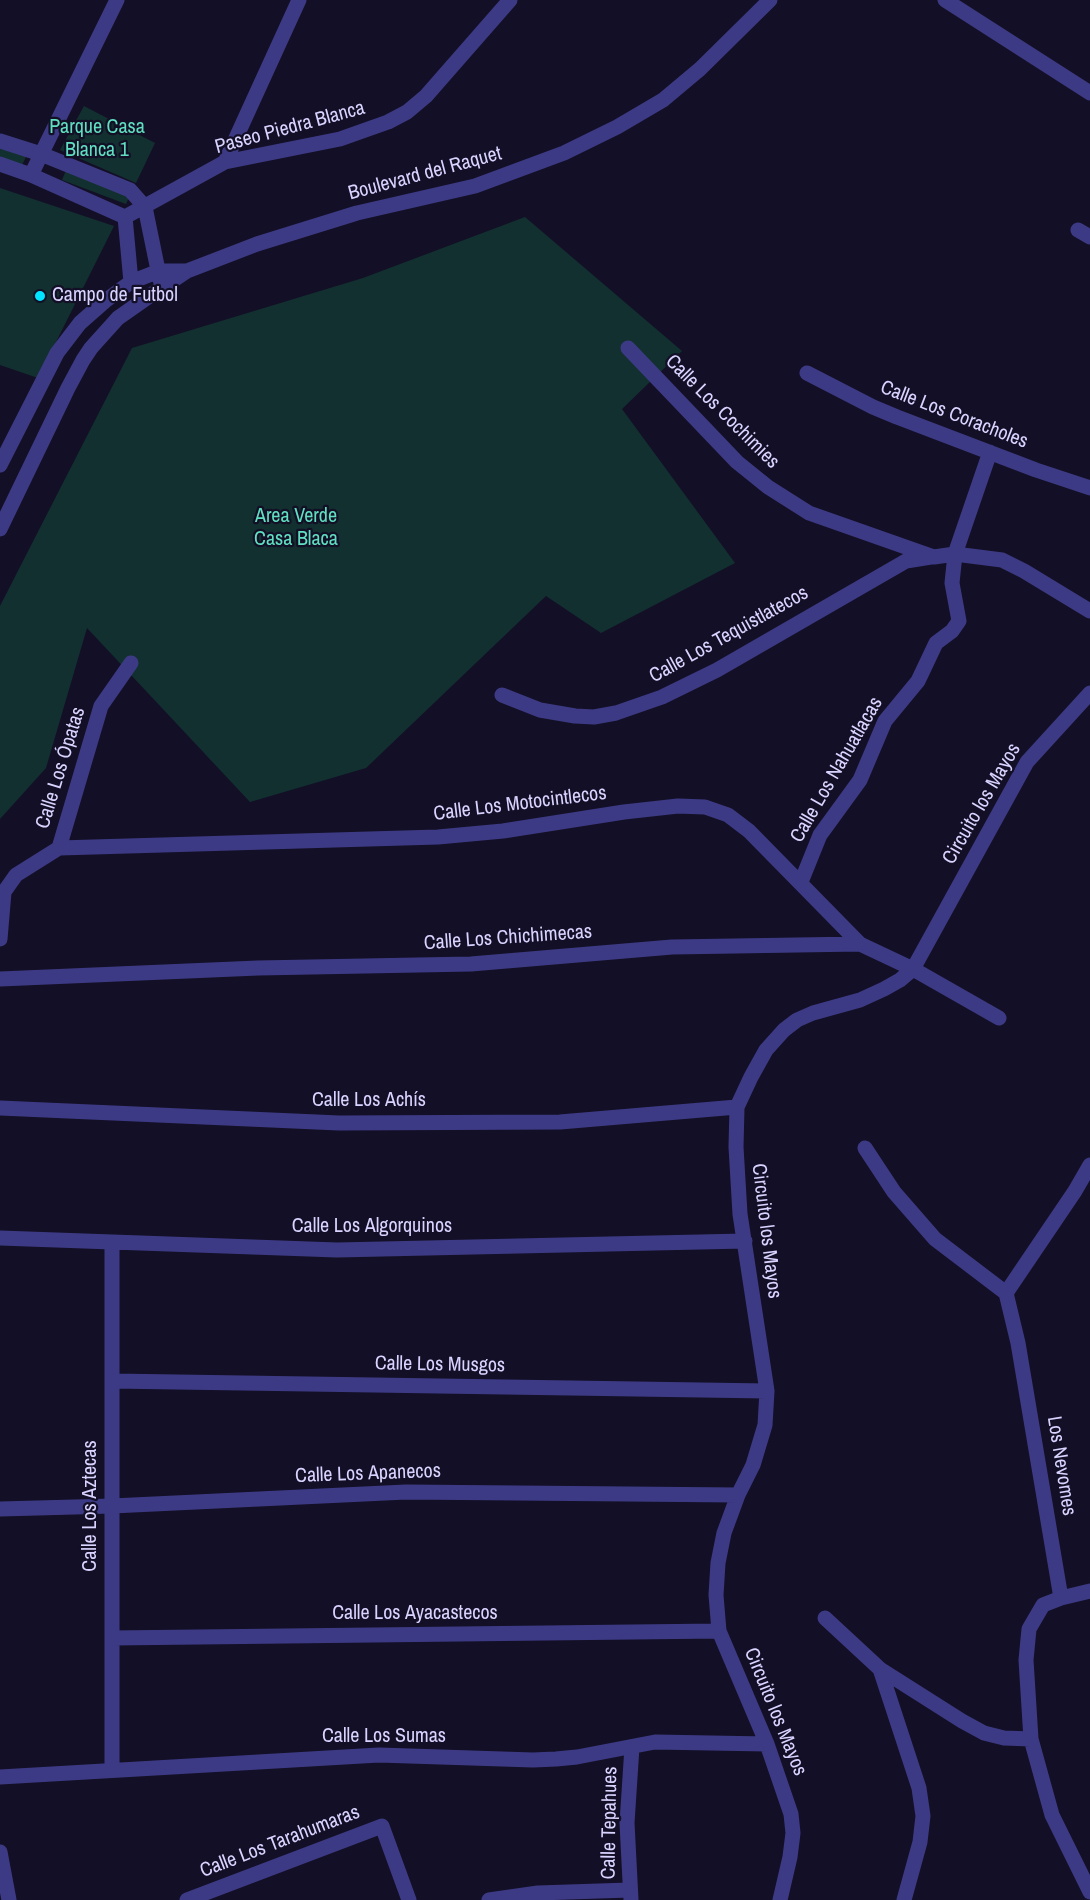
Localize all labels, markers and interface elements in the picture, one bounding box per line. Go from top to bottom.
street label: Paseo Piedra Blanca [212,96,368,160]
park label: Parque Casa Blanca 1 [49,116,145,163]
street label: Boulevard del Raquet [346,142,504,206]
place label: Campo de Futbol [52,284,178,308]
marker: Campo de Futbol [33,289,47,303]
street label: Calle Los Cochimies [660,350,784,474]
street label: Calle Los Coracholes [877,376,1031,454]
park label: Area Verde Casa Blaca [254,505,338,552]
street label: Calle Los Tequistlatecos [645,581,813,689]
street label: Calle Los Nahuatlacas [786,693,888,847]
street label: Calle Los Ópatas [31,704,91,832]
street label: Circuito los Mayos [938,739,1026,869]
street label: Calle Los Motocintlecos [432,781,608,827]
street label: Calle Los Chichimecas [423,920,593,956]
street label: Calle Los Achís [312,1089,426,1113]
street label: Circuito los Mayos [746,1162,786,1300]
street label: Calle Los Algorquinos [292,1215,452,1239]
street label: Calle Los Musgos [375,1352,505,1378]
street label: Los Nevomes [1041,1415,1081,1517]
street label: Calle Los Aztecas [79,1440,103,1572]
street label: Calle Los Apanecos [295,1459,441,1489]
street label: Calle Los Ayacastecos [332,1602,498,1626]
street label: Circuito los Mayos [738,1645,812,1779]
street label: Calle Los Sumas [322,1725,446,1749]
street label: Calle Tepahues [597,1766,623,1880]
street label: Calle Los Tarahumaras [197,1801,363,1883]

